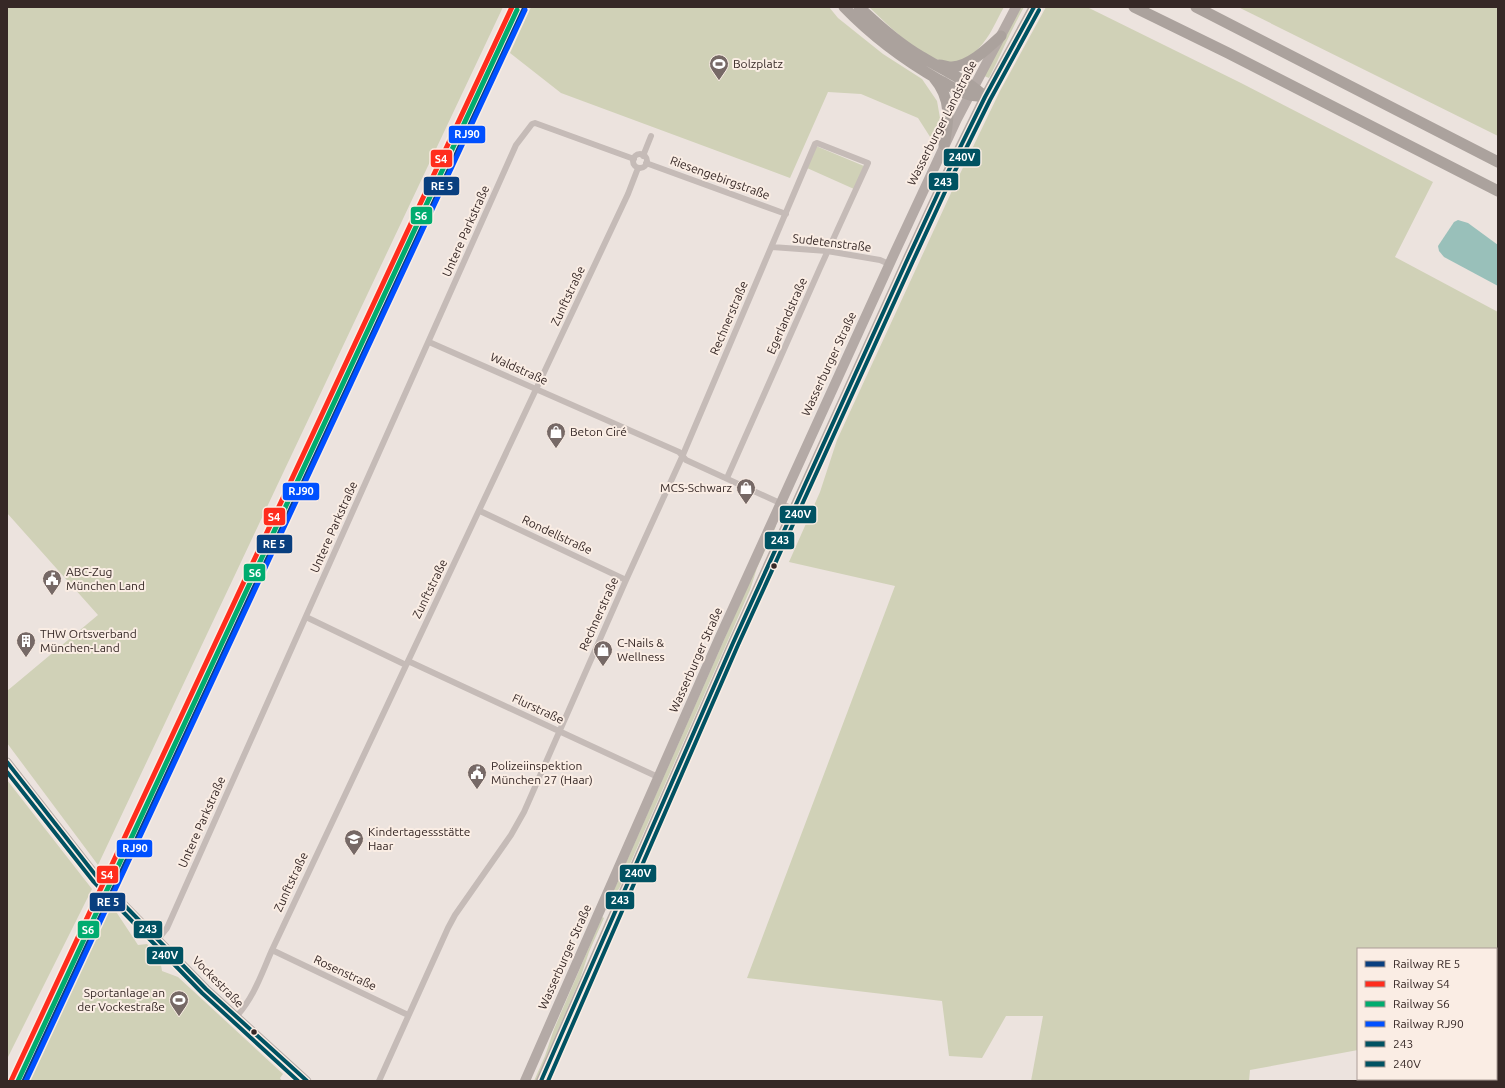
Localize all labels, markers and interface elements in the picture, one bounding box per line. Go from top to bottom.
sports icon: Bolzplatz [708,53,730,81]
place label: Bolzplatz [733,57,783,70]
street label: Wasserburger Landstraße [904,58,979,187]
line badge: RJ90 [448,125,486,144]
text: RJ90 [454,128,480,140]
line badge: 240V [943,148,981,167]
line badge: S4 [430,149,453,168]
text: 240V [949,151,975,163]
text: S4 [435,153,447,165]
street label: Riesengebirgstraße [669,153,772,202]
line badge: 243 [928,172,959,191]
line badge: RE 5 [423,176,460,196]
text: 243 [934,176,952,188]
text: RE 5 [431,180,453,192]
street label: Untere Parkstraße [440,183,492,278]
line badge: S6 [410,206,433,225]
text: S6 [415,210,427,222]
street label: Sudetenstraße [792,231,872,254]
street label: Zunftstraße [548,264,587,328]
street label: Egerlandstraße [764,276,809,356]
street label: Rechnerstraße [707,279,750,357]
street label: Wasserburger Straße [799,310,858,418]
street label: Waldstraße [488,350,550,387]
shop icon: Beton Ciré [545,421,567,449]
place label: Beton Ciré [570,425,627,438]
shop icon: MCS-Schwarz [735,477,757,505]
street label: Untere Parkstraße [308,479,360,574]
place label: MCS-Schwarz [660,481,732,494]
line badge: RJ90 [282,482,320,501]
text: RJ90 [288,485,314,497]
line badge: 240V [779,505,817,524]
line badge: S4 [263,507,286,526]
text: 240V [785,508,811,520]
text: S4 [268,511,280,523]
street label: Rondellstraße [520,513,594,556]
line badge: 243 [764,531,795,550]
line badge: RE 5 [256,534,293,554]
text: 243 [771,534,789,546]
text: RE 5 [263,538,285,550]
street label: Zunftstraße [410,557,449,620]
unlabelled marker [769,561,779,571]
line badge: S6 [243,563,266,582]
place label: ABC-Zug München Land [66,565,145,592]
text: S6 [249,567,261,579]
public building icon: ABC-Zug München Land [41,568,63,596]
street label: Rechnerstraße [577,575,621,653]
street label: Wasserburger Straße [667,605,725,714]
place label: THW Ortsverband München-Land [40,627,137,654]
building icon: THW Ortsverband München-Land [15,630,37,658]
place label: C-Nails & Wellness [617,636,665,663]
shop icon: C-Nails & Wellness [592,639,614,667]
street label: Flurstraße [510,691,566,726]
place label: Polizeiinspektion München 27 (Haar) [491,759,593,787]
public building icon: Polizeiinspektion München 27 (Haar) [466,762,488,790]
street label: Untere Parkstraße [176,774,228,869]
place label: Kindertagessstätte Haar [368,825,470,852]
school or university icon: Kindertagessstätte Haar [343,828,365,856]
line badge: RJ90 [116,839,153,858]
text: RJ90 [122,842,148,854]
street label: Zunftstraße [271,850,310,914]
line badge: 240V [619,864,657,883]
line badge: S4 [96,865,119,884]
text: 240V [625,867,651,879]
text: S4 [101,869,113,881]
line badge: 243 [605,891,635,910]
line badge: RE 5 [89,892,126,912]
text: 243 [611,894,629,906]
text: RE 5 [97,896,119,908]
street label: Wasserburger Straße [536,902,594,1011]
line badge: S6 [77,920,100,939]
line badge: 243 [133,920,163,939]
text: 243 [139,923,157,935]
text: S6 [82,924,94,936]
line badge: 240V [146,946,184,965]
legend [1357,948,1497,1080]
text: 240V [152,949,178,961]
street label: Rosenstraße [312,952,379,993]
street label: Vockestraße [190,953,247,1010]
text: Railway RE 5 [1393,957,1460,970]
text: Railway S4 [1393,977,1450,990]
place label: Sportanlage an der Vockestraße [77,986,165,1013]
sports icon: Sportanlage an der Vockestraße [168,989,190,1017]
text: Railway S6 [1393,997,1450,1010]
text: Railway RJ90 [1393,1017,1464,1030]
unlabelled marker [249,1027,259,1037]
text: 243 [1393,1037,1413,1050]
text: 240V [1393,1057,1421,1070]

